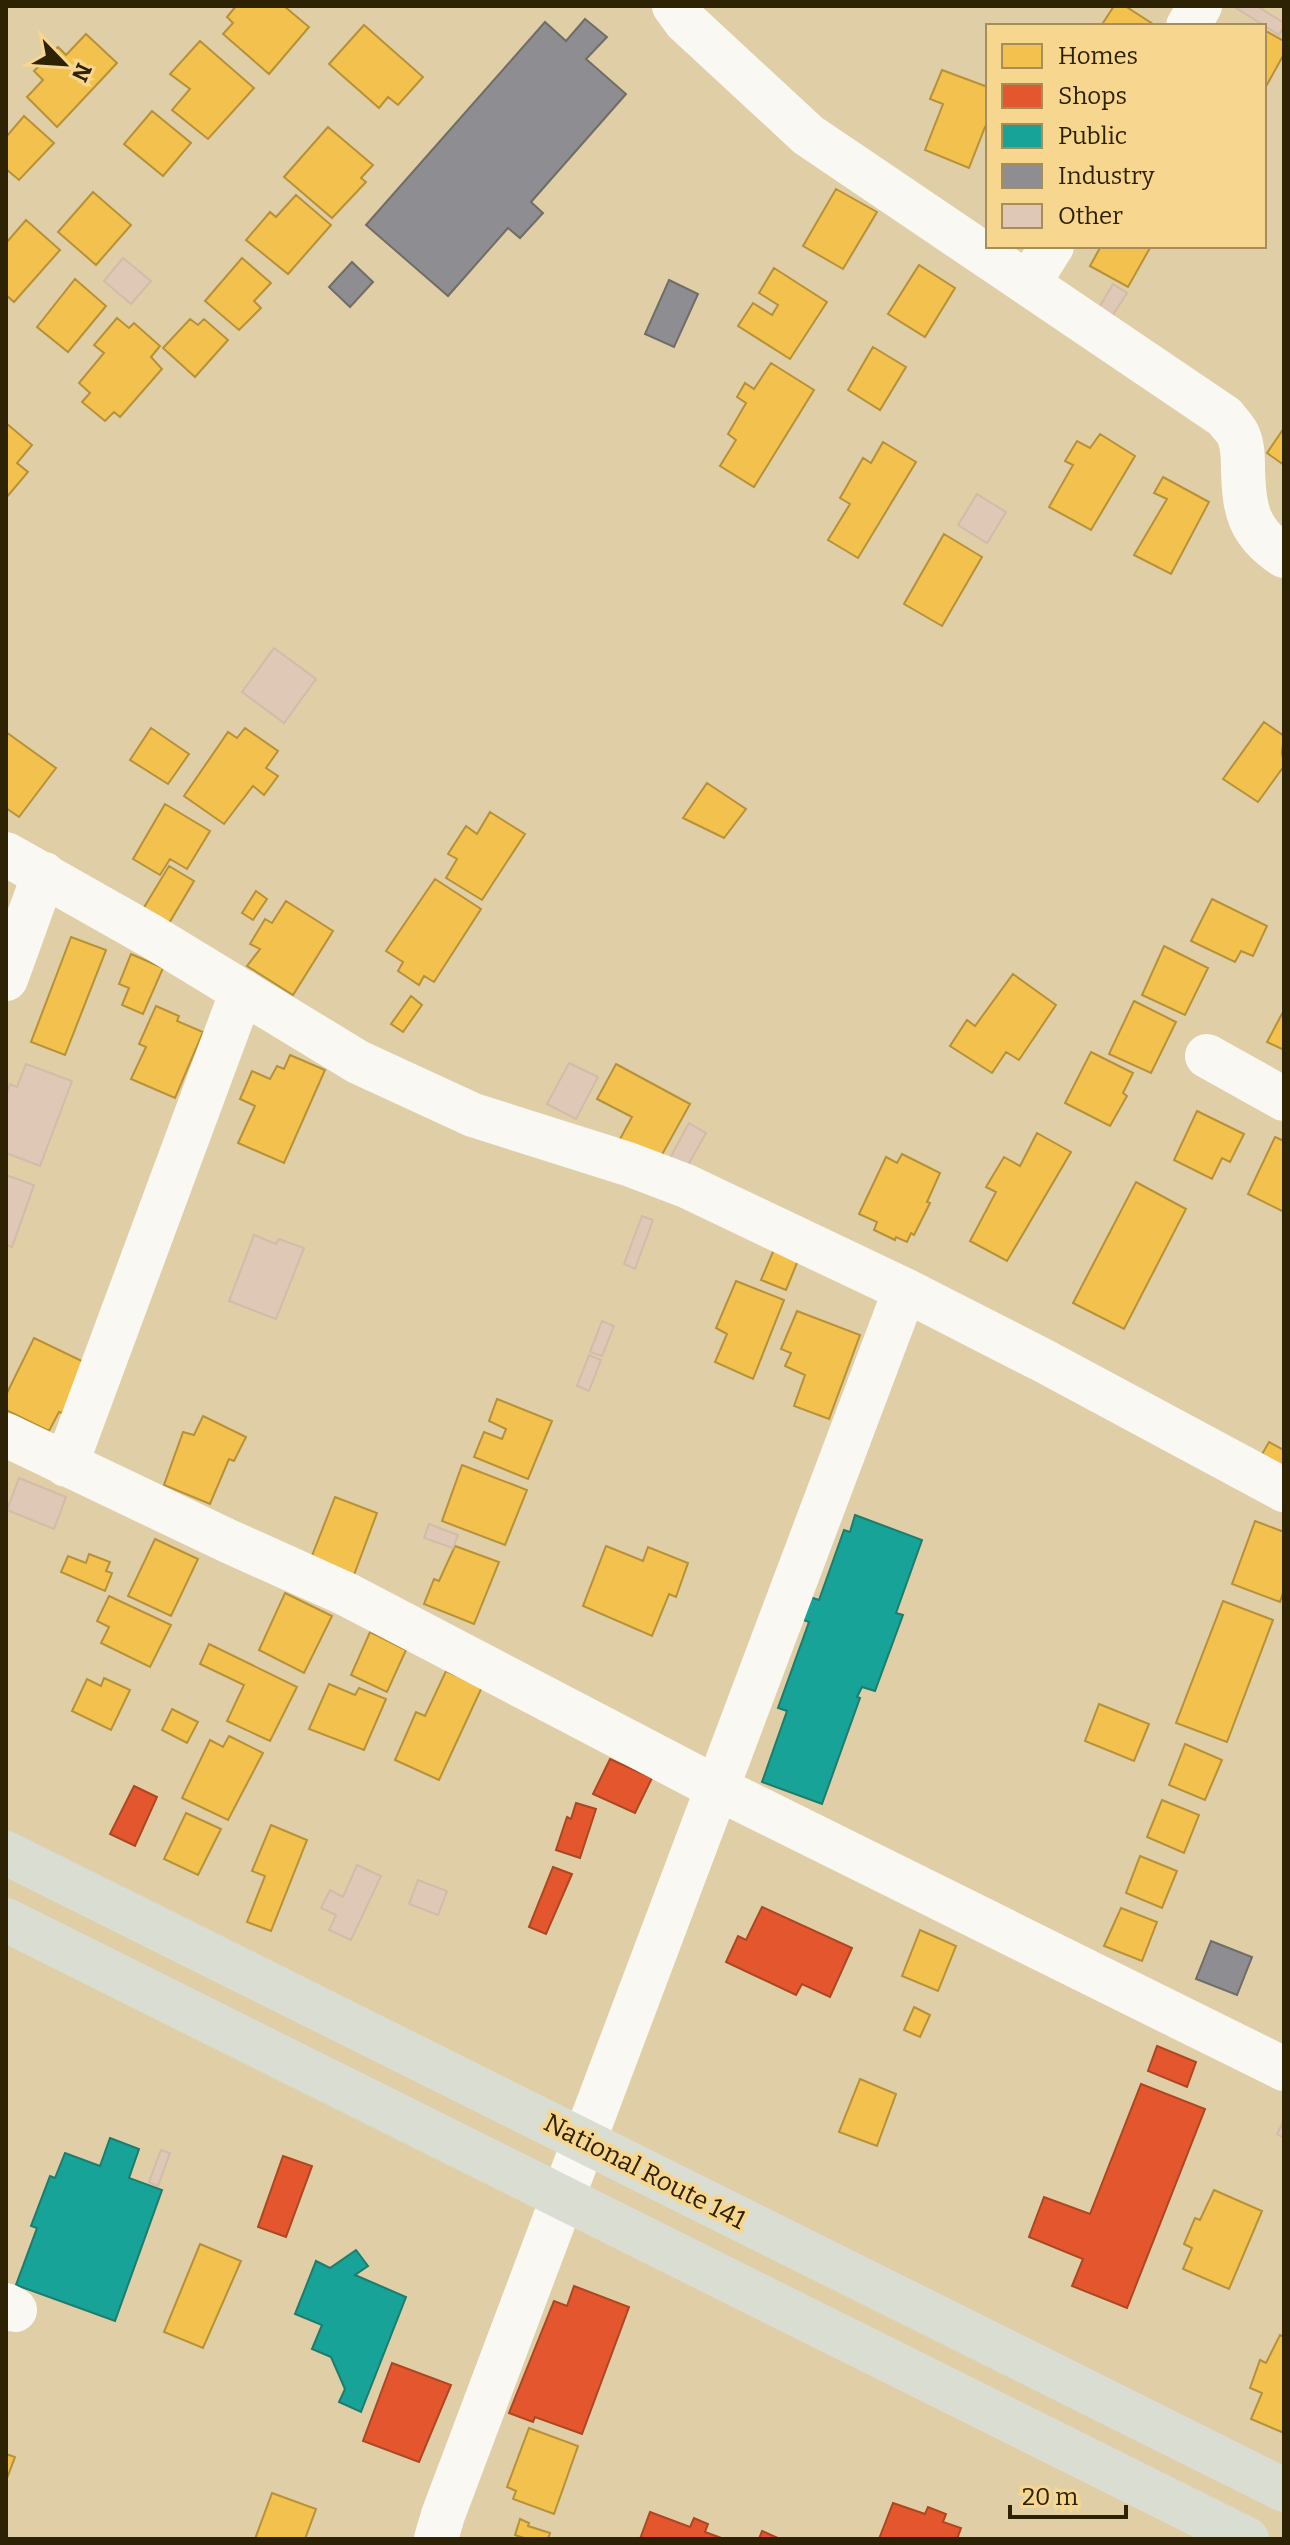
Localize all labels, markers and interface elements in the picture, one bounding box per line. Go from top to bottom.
north arrow [24,24,104,104]
legend [986,24,1266,248]
text: Homes [1058,42,1138,70]
text: N [66,59,97,86]
text: Shops [1058,82,1127,110]
text: Public [1058,122,1127,150]
text: Industry [1058,162,1155,190]
text: Other [1058,202,1123,230]
street label: National Route 141 [539,2107,751,2236]
scale bar [1010,2469,1126,2519]
text: 20 m [1022,2483,1078,2511]

